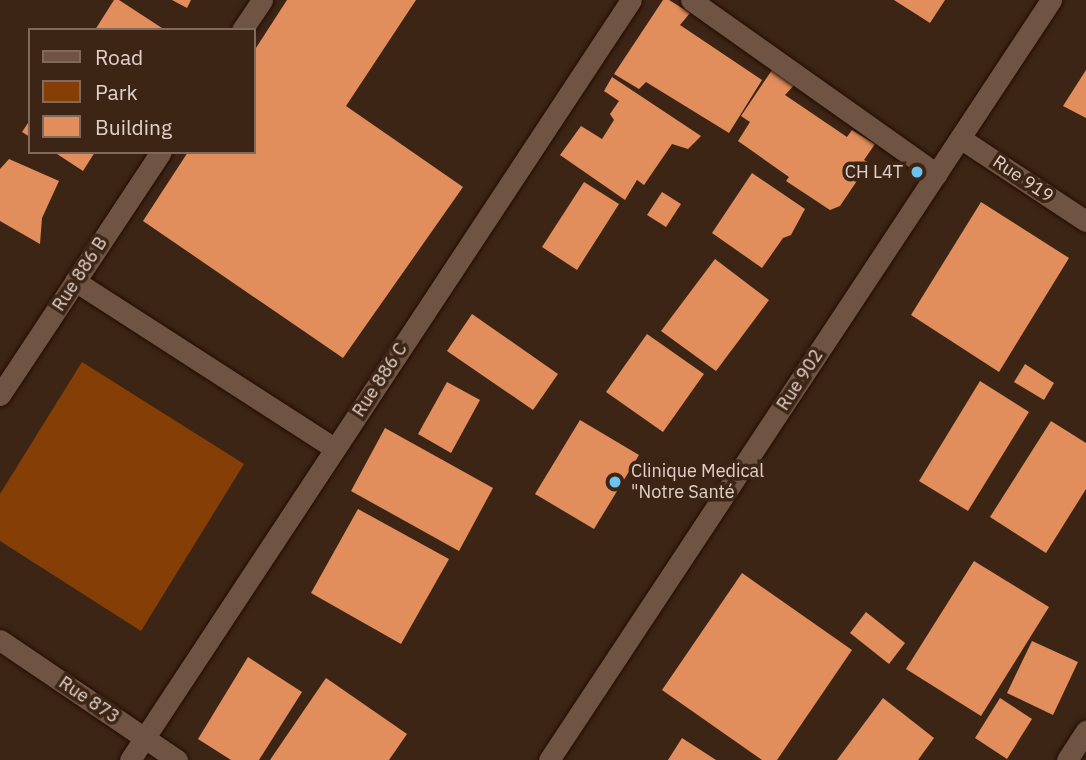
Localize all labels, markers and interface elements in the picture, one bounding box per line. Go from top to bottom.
legend [28,28,256,154]
text: Road [95,43,143,71]
text: Park [95,78,138,106]
text: Building [95,113,172,141]
street label: Rue 919 [989,151,1057,207]
place label: CH L4T [845,161,903,183]
marker: CH L4T [909,164,925,180]
street label: Rue 886 B [48,233,112,315]
street label: Rue 886 C [348,339,412,421]
street label: Rue 902 [772,345,828,415]
place label: Clinique Medical "Notre Santé [631,461,764,504]
marker: Clinique Medical "Notre Santé [605,472,625,492]
street label: Rue 873 [55,672,123,728]

